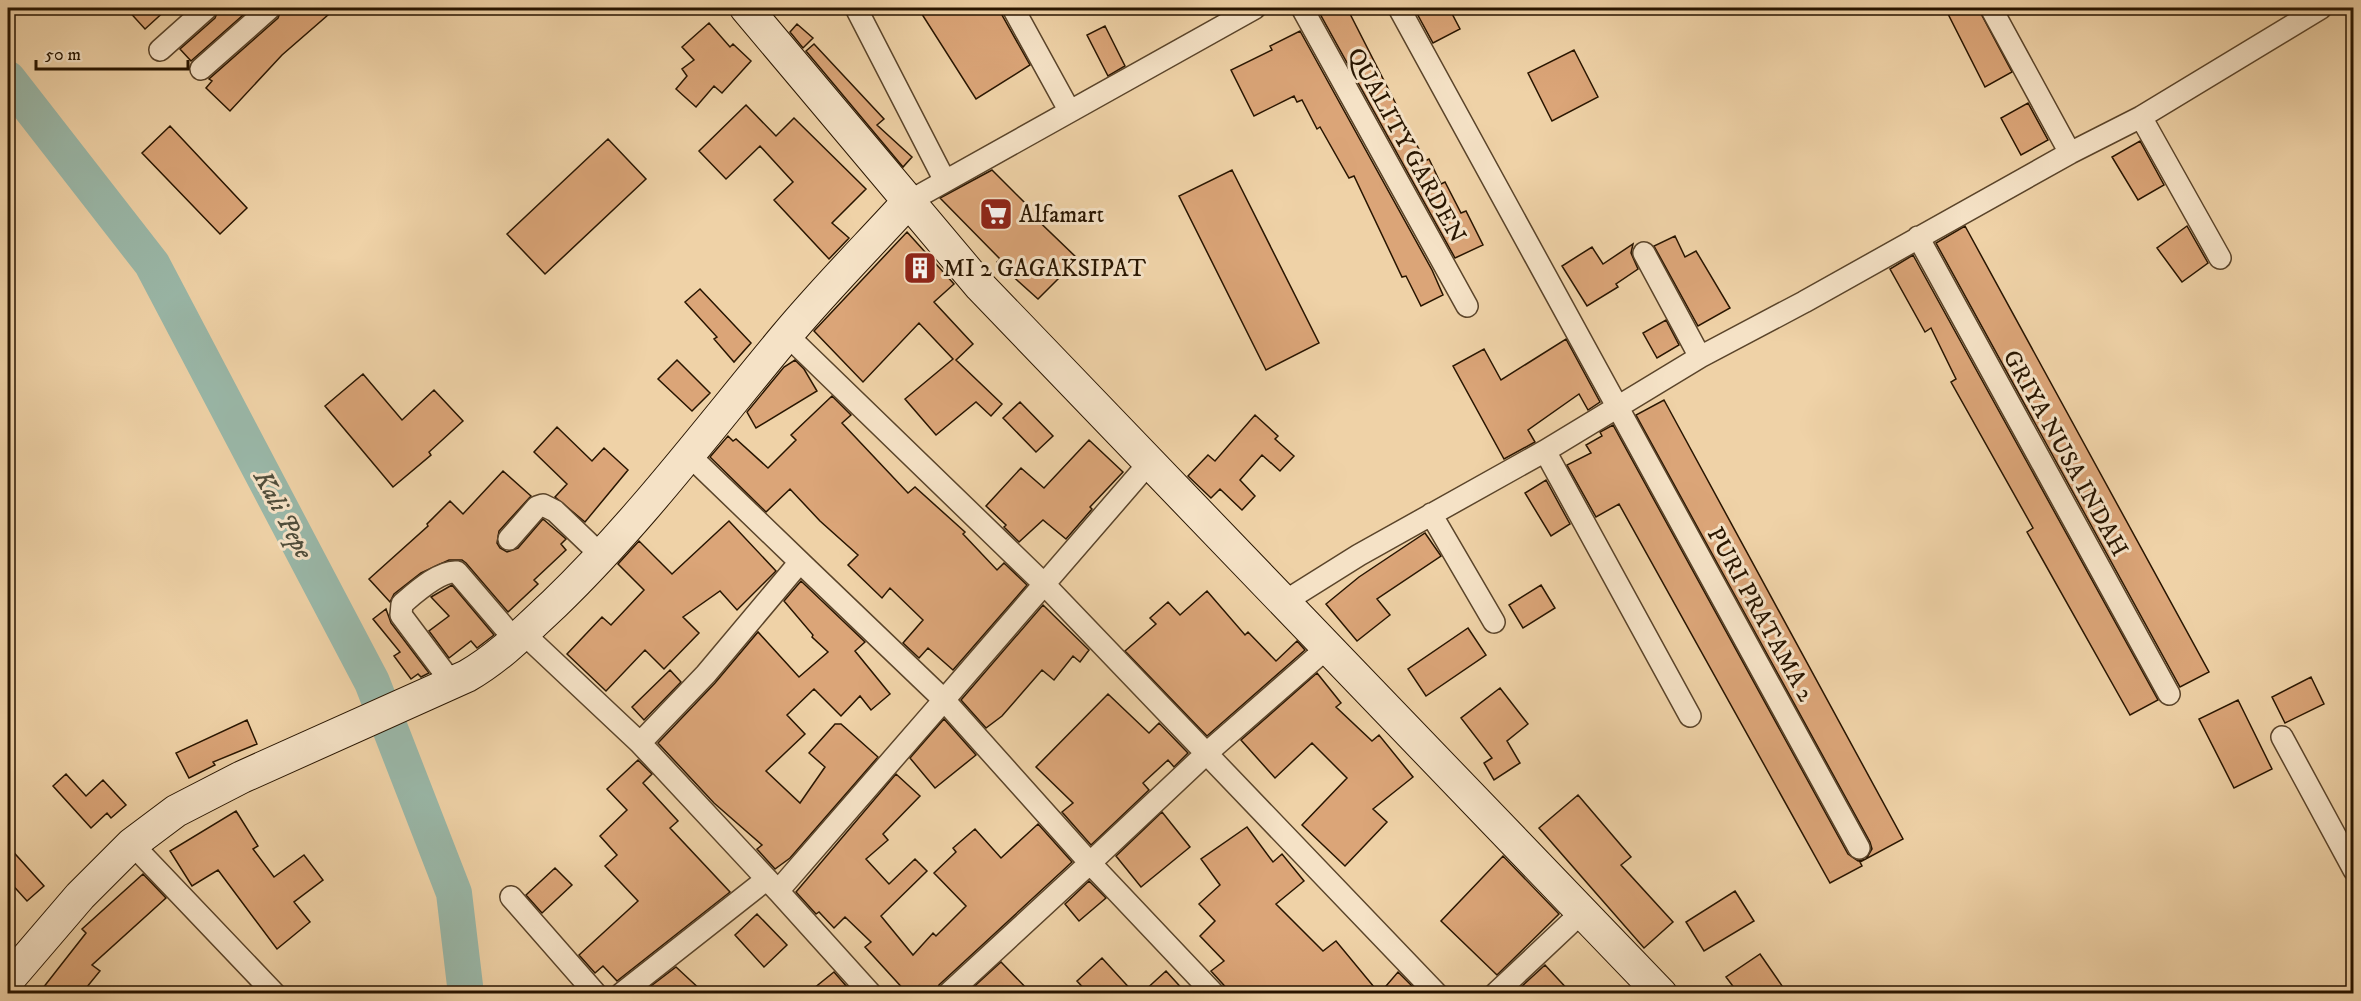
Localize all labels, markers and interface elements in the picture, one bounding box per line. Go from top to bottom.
scale bar [36,33,188,71]
street label: QUALITY GARDEN [1340,43,1472,248]
text: 50 m [45,44,81,66]
supermarket icon: Alfamart [978,196,1014,232]
place label: Alfamart [1019,200,1104,230]
building icon: MI 2 GAGAKSIPAT [902,250,938,286]
place label: MI 2 GAGAKSIPAT [943,254,1146,284]
street label: GRIYA NUSA INDAH [1996,345,2134,562]
water label: Kali Pepe [245,464,320,566]
street label: PURI PRATAMA 2 [1700,522,1821,707]

